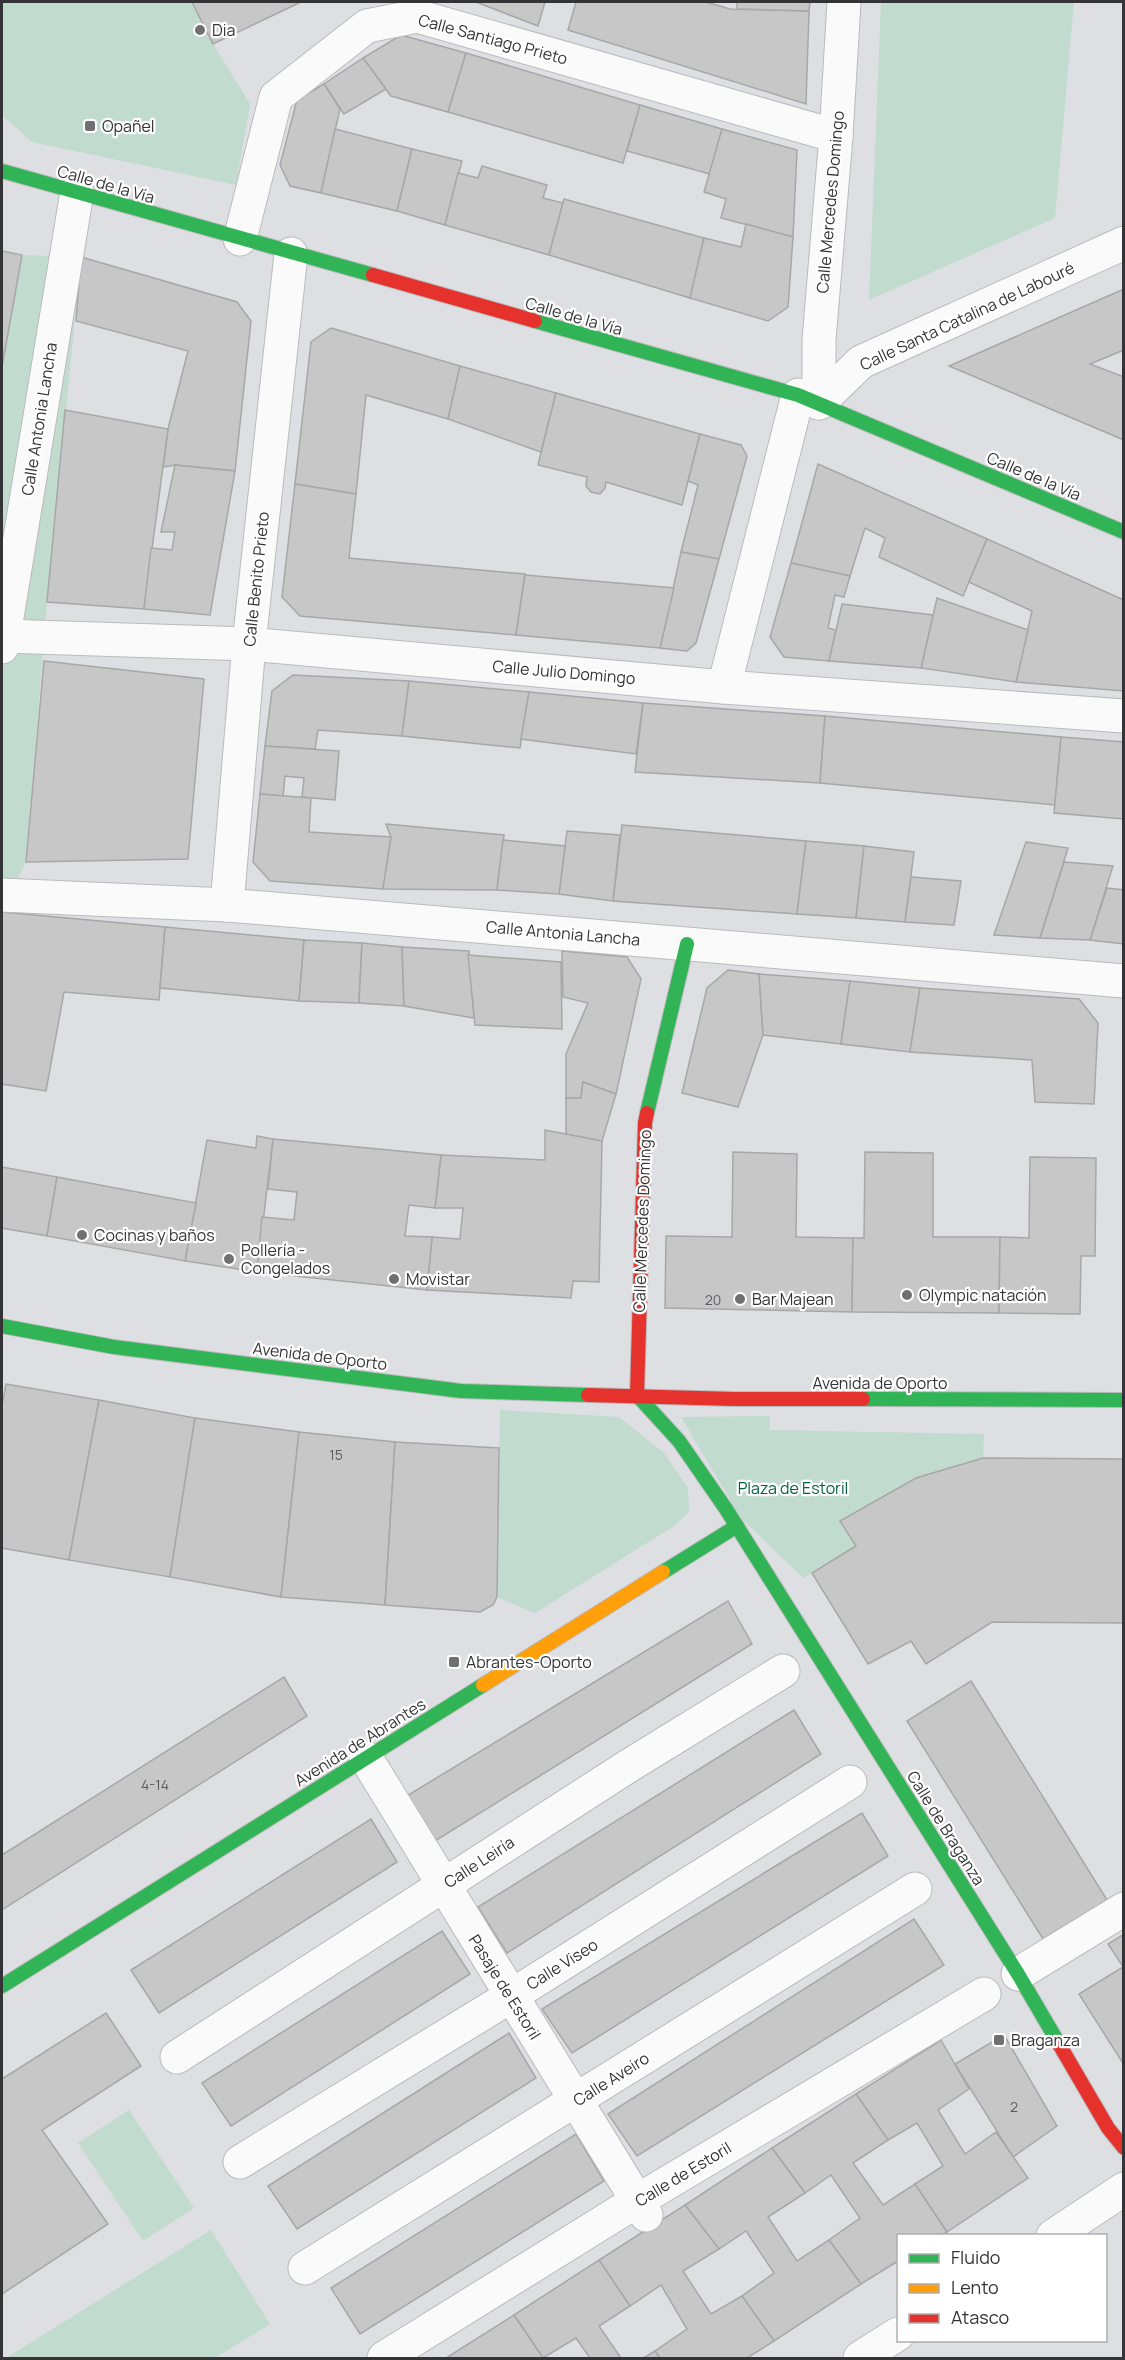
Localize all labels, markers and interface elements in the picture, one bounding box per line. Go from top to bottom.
street label: Calle Santiago Prieto [416,8,570,70]
place label: Dia [212,19,235,41]
marker: Dia [193,23,207,37]
street label: Calle Mercedes Domingo [811,110,849,294]
place label: Opañel [102,115,155,137]
marker: Opañel [83,119,97,133]
street label: Calle de la Vía [55,160,157,208]
street label: Calle Santa Catalina de Labouré [856,256,1078,376]
street label: Calle de la Vía [523,292,625,340]
street label: Calle Antonia Lancha [16,341,62,497]
street label: Calle de la Vía [984,446,1084,506]
street label: Calle Benito Prieto [238,511,274,647]
street label: Calle Julio Domingo [492,655,636,689]
street label: Calle Antonia Lancha [485,915,641,951]
street label: Calle Mercedes Domingo [628,1129,656,1313]
place label: Cocinas y baños [94,1224,215,1246]
marker: Cocinas y baños [75,1228,89,1242]
place label: Pollería - Congelados [241,1239,330,1279]
marker: Pollería - Congelados [222,1252,236,1266]
place label: Movistar [406,1268,470,1290]
marker: Movistar [387,1272,401,1286]
place label: Olympic natación [919,1284,1047,1306]
place label: Bar Majean [752,1288,834,1310]
marker: Olympic natación [900,1288,914,1302]
house number: 20 [705,1290,721,1309]
marker: Bar Majean [733,1292,747,1306]
street label: Avenida de Oporto [252,1337,388,1375]
street label: Avenida de Oporto [812,1372,948,1394]
house number: 15 [329,1445,343,1464]
park label: Plaza de Estoril [738,1477,848,1499]
place label: Abrantes-Oporto [466,1651,592,1673]
marker: Abrantes-Oporto [447,1655,461,1669]
street label: Avenida de Abrantes [290,1693,430,1791]
street label: Calle de Braganza [902,1767,990,1889]
house number: 4-14 [141,1775,169,1794]
street label: Calle Leiría [439,1831,519,1893]
street label: Pasaje de Estoril [464,1930,546,2044]
street label: Calle Viseo [522,1933,602,1995]
place label: Braganza [1011,2029,1080,2051]
marker: Braganza [992,2033,1006,2047]
street label: Calle Aveiro [569,2047,653,2111]
house number: 2 [1010,2097,1018,2116]
street label: Calle de Estoril [631,2137,735,2211]
legend [897,2234,1107,2342]
text: Fluido [951,2245,1000,2269]
text: Lento [951,2275,999,2299]
text: Atasco [951,2305,1009,2329]

